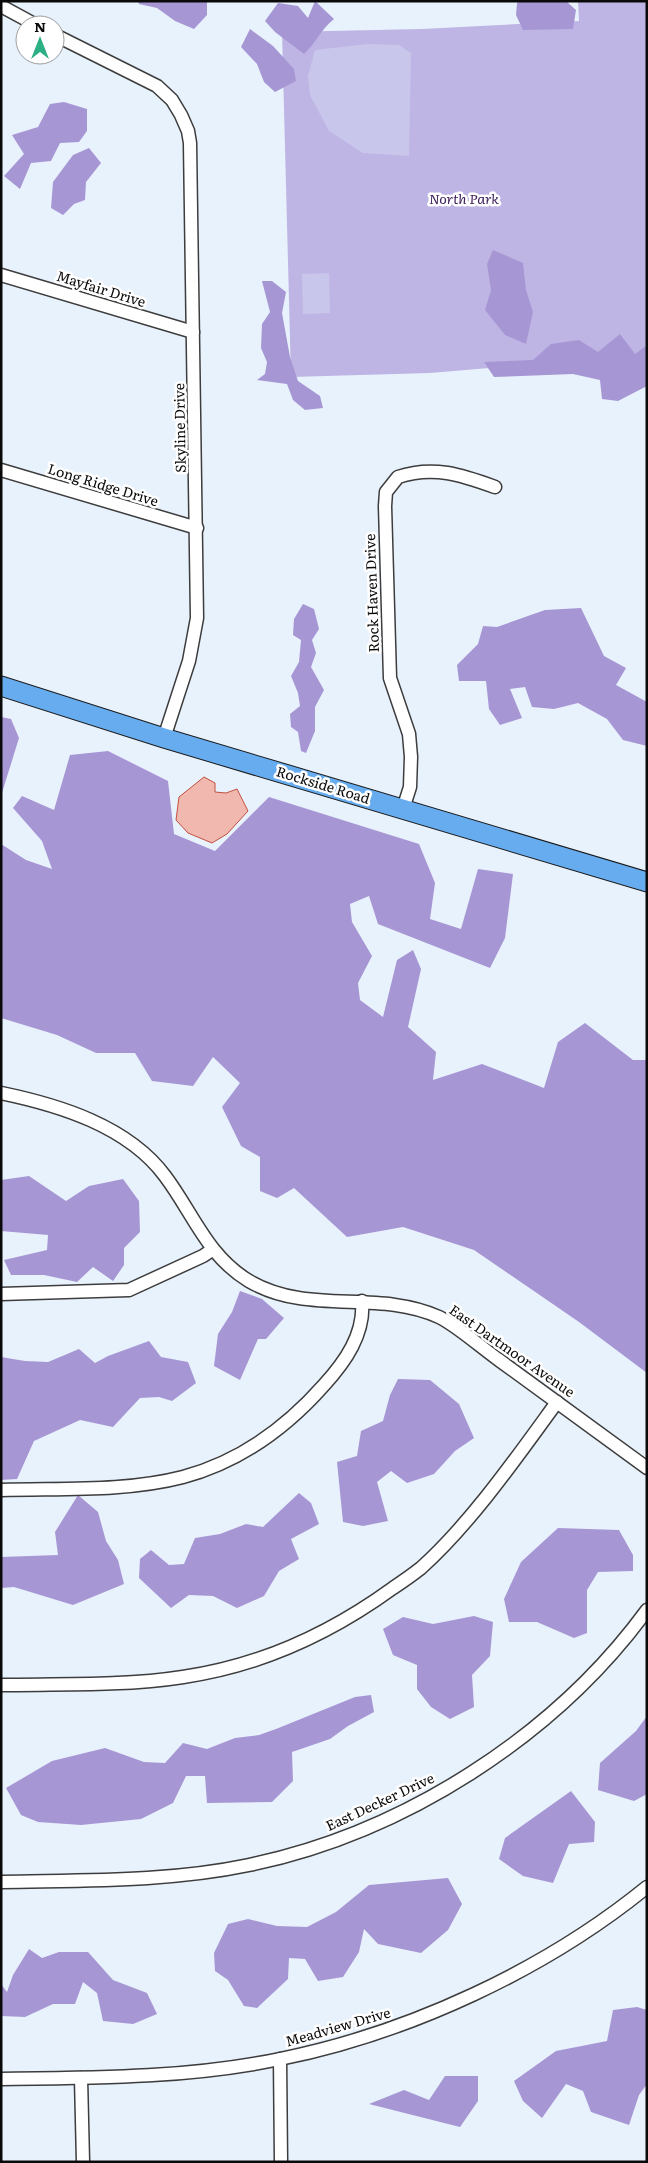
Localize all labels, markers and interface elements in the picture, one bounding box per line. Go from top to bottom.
north arrow [15,15,65,65]
text: N [34,16,46,36]
park label: North Park [429,188,499,208]
street label: Mayfair Drive [54,265,148,311]
street label: Skyline Drive [168,383,190,473]
street label: Long Ridge Drive [46,458,161,510]
street label: Rock Haven Drive [359,533,383,653]
street label: Rockside Road [274,760,373,808]
street label: East Dartmoor Avenue [446,1299,580,1401]
street label: East Decker Drive [322,1767,437,1835]
street label: Meadview Drive [283,2002,393,2051]

